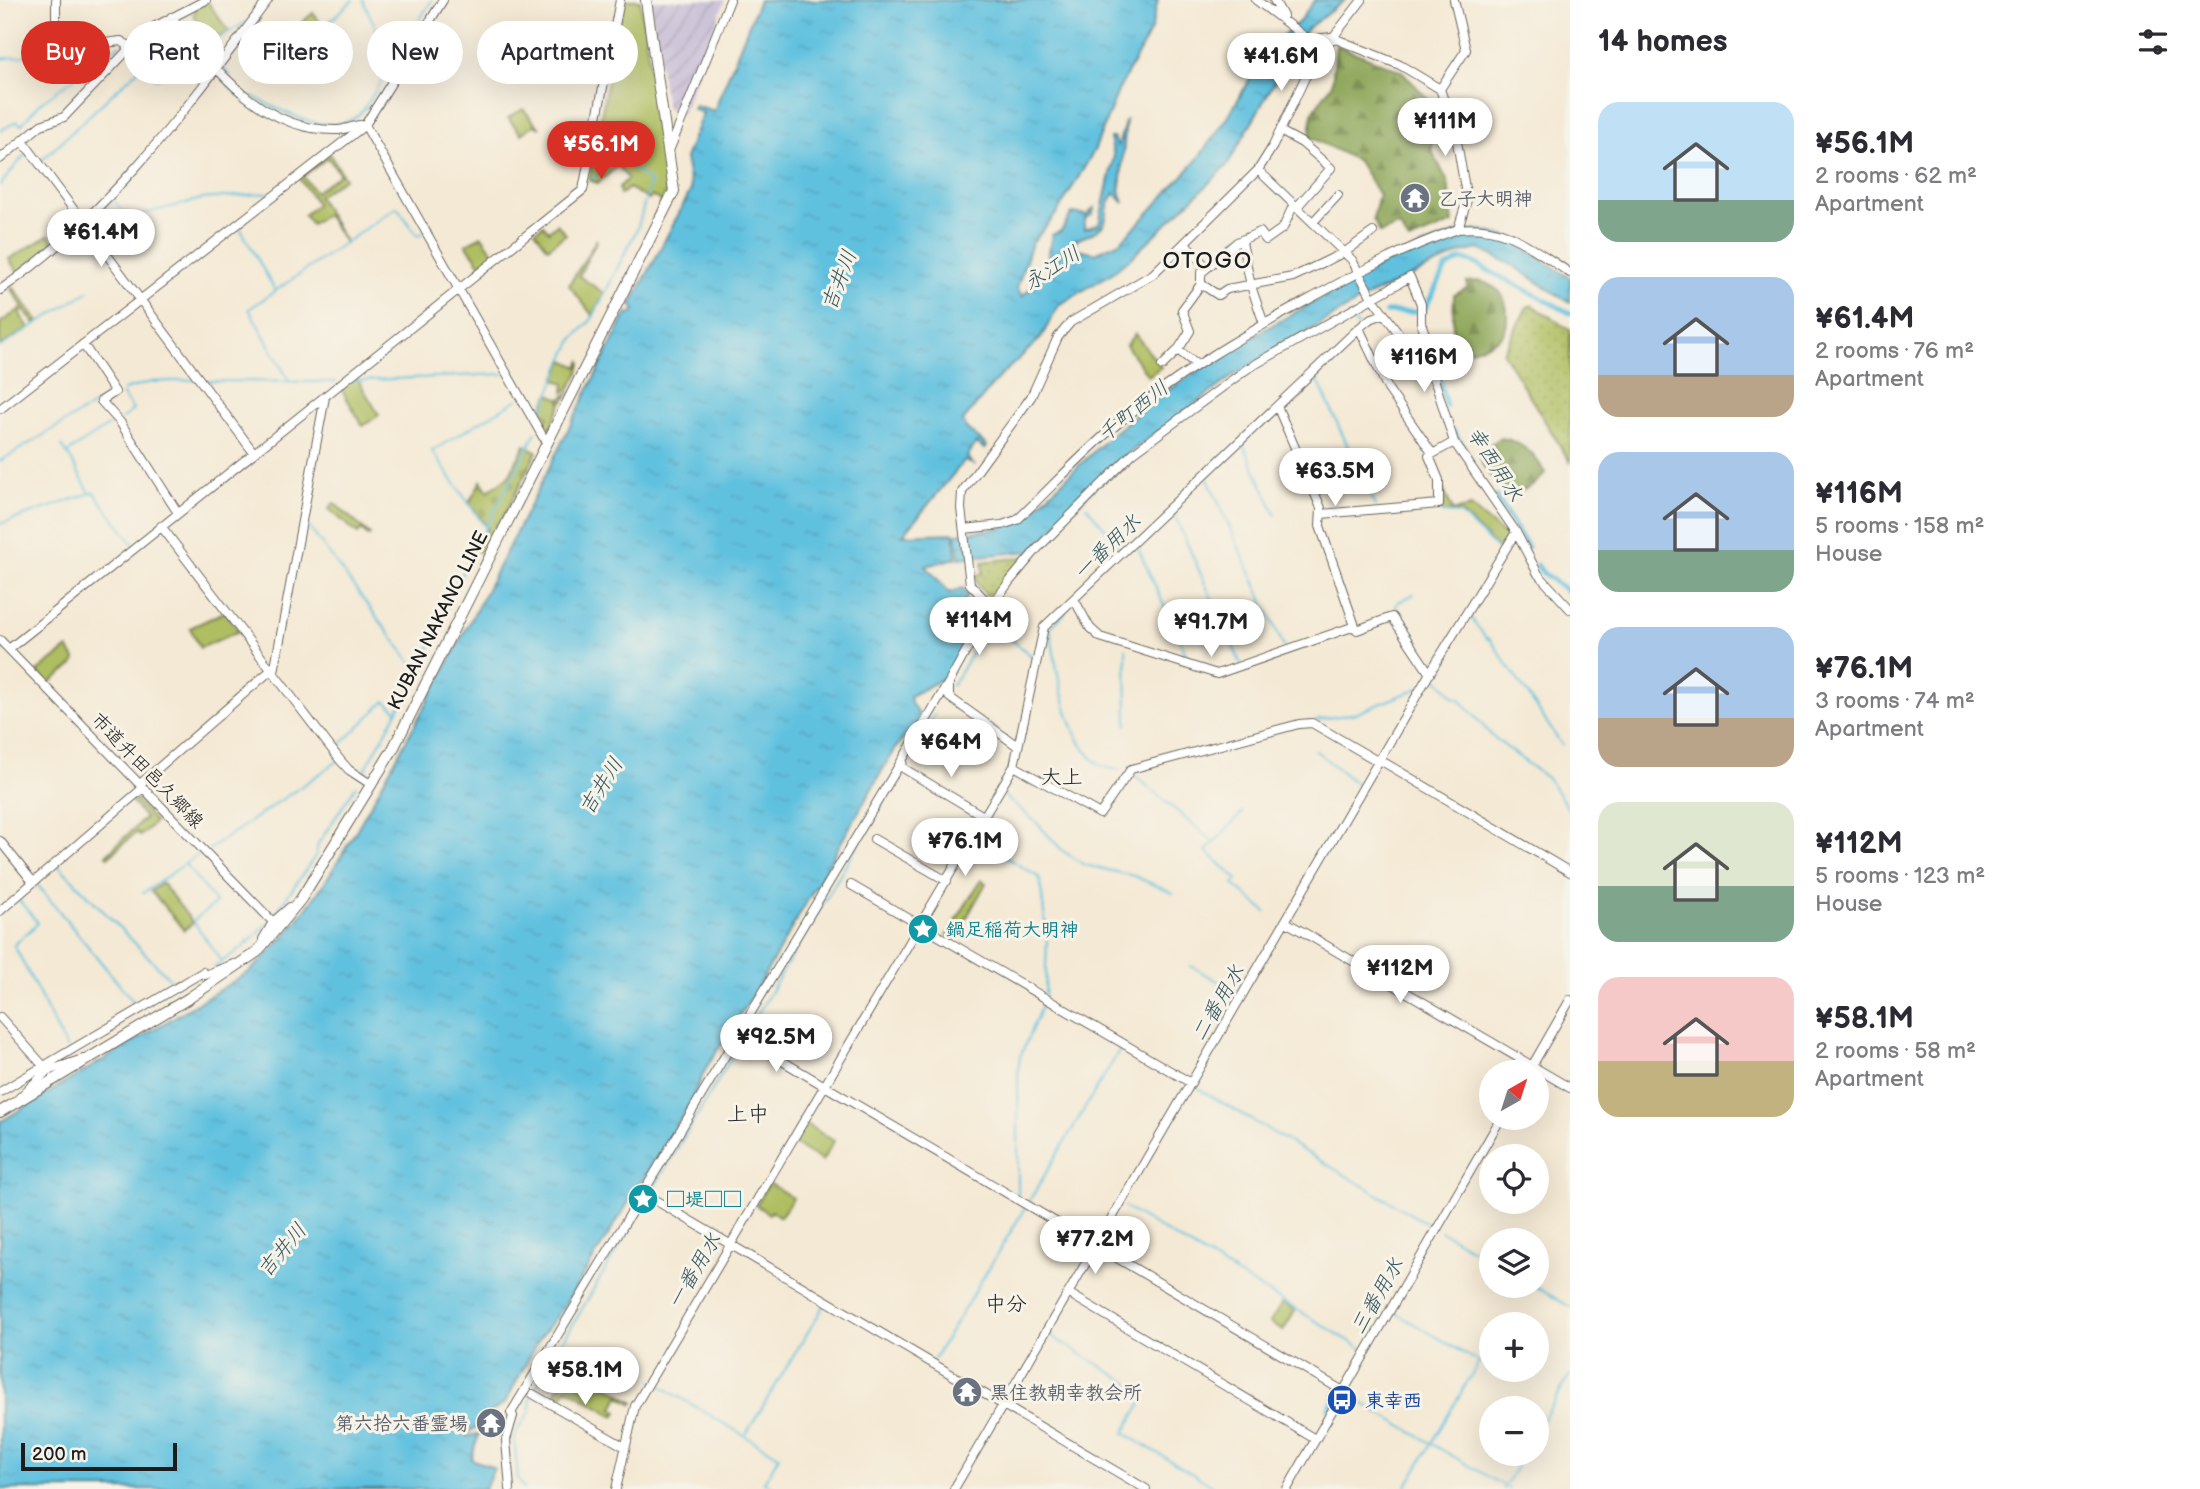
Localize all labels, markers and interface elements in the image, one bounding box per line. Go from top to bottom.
chip: Buy [21,21,110,84]
chip: Rent [124,21,224,84]
chip: Filters [238,21,353,84]
chip: New [367,21,463,84]
chip: Apartment [477,21,638,84]
icon: filters [2134,23,2172,61]
text: 14 homes [1598,24,1727,60]
pin: ¥41.6M [1224,34,1338,93]
text: ¥41.6M [1243,42,1319,70]
pin: ¥111M [1396,99,1494,158]
text: ¥111M [1413,107,1477,135]
pin: ¥56.1M [544,122,658,181]
text: ¥56.1M [1815,126,1914,162]
text: ¥56.1M [563,130,639,158]
icon: home [1654,130,1738,214]
text: 2 rooms · 62 m² [1815,162,1977,190]
temple icon: 乙子大明神 [1398,181,1432,215]
place label: 乙子大明神 [1438,188,1533,211]
text: Apartment [1815,190,1924,218]
pin: ¥61.4M [44,210,158,269]
text: ¥61.4M [63,218,139,246]
water label: 永江川 [1019,241,1085,296]
water label: 吉井川 [817,246,862,314]
district label: OTOGO [1163,247,1253,275]
text: ¥61.4M [1815,301,1914,337]
icon: home [1654,305,1738,389]
pin: ¥116M [1375,334,1473,394]
text: 2 rooms · 76 m² [1815,337,1974,365]
text: ¥116M [1390,343,1458,371]
text: Apartment [1815,365,1924,393]
water label: 千町西川 [1093,375,1174,448]
water label: 幸西用水 [1461,422,1528,506]
pin: ¥63.5M [1278,448,1392,508]
text: ¥63.5M [1295,457,1375,485]
text: ¥116M [1815,476,1903,512]
icon: home [1654,480,1738,564]
water label: 一番用水 [1068,509,1146,586]
text: 5 rooms · 158 m² [1815,512,1984,540]
street label: KUBAN NAKANO LINE [383,527,493,714]
text: House [1815,540,1882,568]
pin: ¥114M [930,598,1028,657]
pin: ¥91.7M [1154,600,1268,659]
text: ¥114M [946,606,1012,634]
text: ¥91.7M [1174,608,1248,636]
text: ¥76.1M [1815,651,1913,687]
icon: home [1654,655,1738,739]
text: 3 rooms · 74 m² [1815,687,1975,715]
street label: 市道升田邑久郷線 [86,708,208,834]
text: Apartment [1815,715,1924,743]
pin: ¥64M [910,720,992,779]
text: ¥64M [920,728,982,756]
water label: 吉井川 [574,753,629,820]
district label: 大上 [1041,765,1083,790]
pin: ¥76.1M [908,818,1022,878]
text: ¥112M [1815,826,1903,862]
text: ¥76.1M [927,827,1003,855]
icon: home [1654,830,1738,914]
text: 5 rooms · 123 m² [1815,862,1985,890]
text: House [1815,890,1882,918]
place icon: 鍋足稲荷大明神 [906,912,940,946]
place label: 鍋足稲荷大明神 [946,919,1079,942]
pin: ¥112M [1351,946,1449,1005]
text: ¥112M [1366,954,1434,982]
water label: 二番用水 [1187,961,1250,1046]
text: ¥58.1M [1815,1001,1914,1037]
icon: home [1654,1005,1738,1089]
pin: ¥92.5M [719,1014,833,1074]
text: ¥92.5M [736,1023,816,1051]
text: 2 rooms · 58 m² [1815,1037,1976,1065]
north arrow [1479,1060,1549,1130]
map controls [1479,1060,1549,1466]
text: Apartment [1815,1065,1924,1093]
district label: 上中 [727,1102,769,1127]
button: locate [1479,1144,1549,1214]
place icon: □堤□□ [626,1182,660,1216]
place label: □堤□□ [666,1189,742,1212]
pin: ¥77.2M [1038,1216,1152,1276]
water label: 吉井川 [253,1218,312,1282]
text: ¥77.2M [1056,1225,1134,1253]
button: layers [1479,1228,1549,1298]
water label: 一番用水 [662,1229,727,1314]
water label: 三番用水 [1346,1254,1409,1339]
district label: 中分 [985,1292,1027,1317]
button: + [1479,1312,1549,1382]
pin: ¥58.1M [528,1348,642,1407]
text: ¥58.1M [547,1356,623,1384]
temple icon: 黒住教朝幸教会所 [950,1375,984,1409]
place label: 黒住教朝幸教会所 [990,1382,1142,1405]
bus stop icon: 東幸西 [1325,1383,1359,1417]
place label: 東幸西 [1365,1390,1422,1413]
button: − [1479,1396,1549,1466]
temple icon: 第六拾六番霊場 [474,1406,508,1440]
place label: 第六拾六番霊場 [335,1413,468,1436]
scale bar [21,1440,177,1472]
text: 200 m [32,1443,86,1466]

